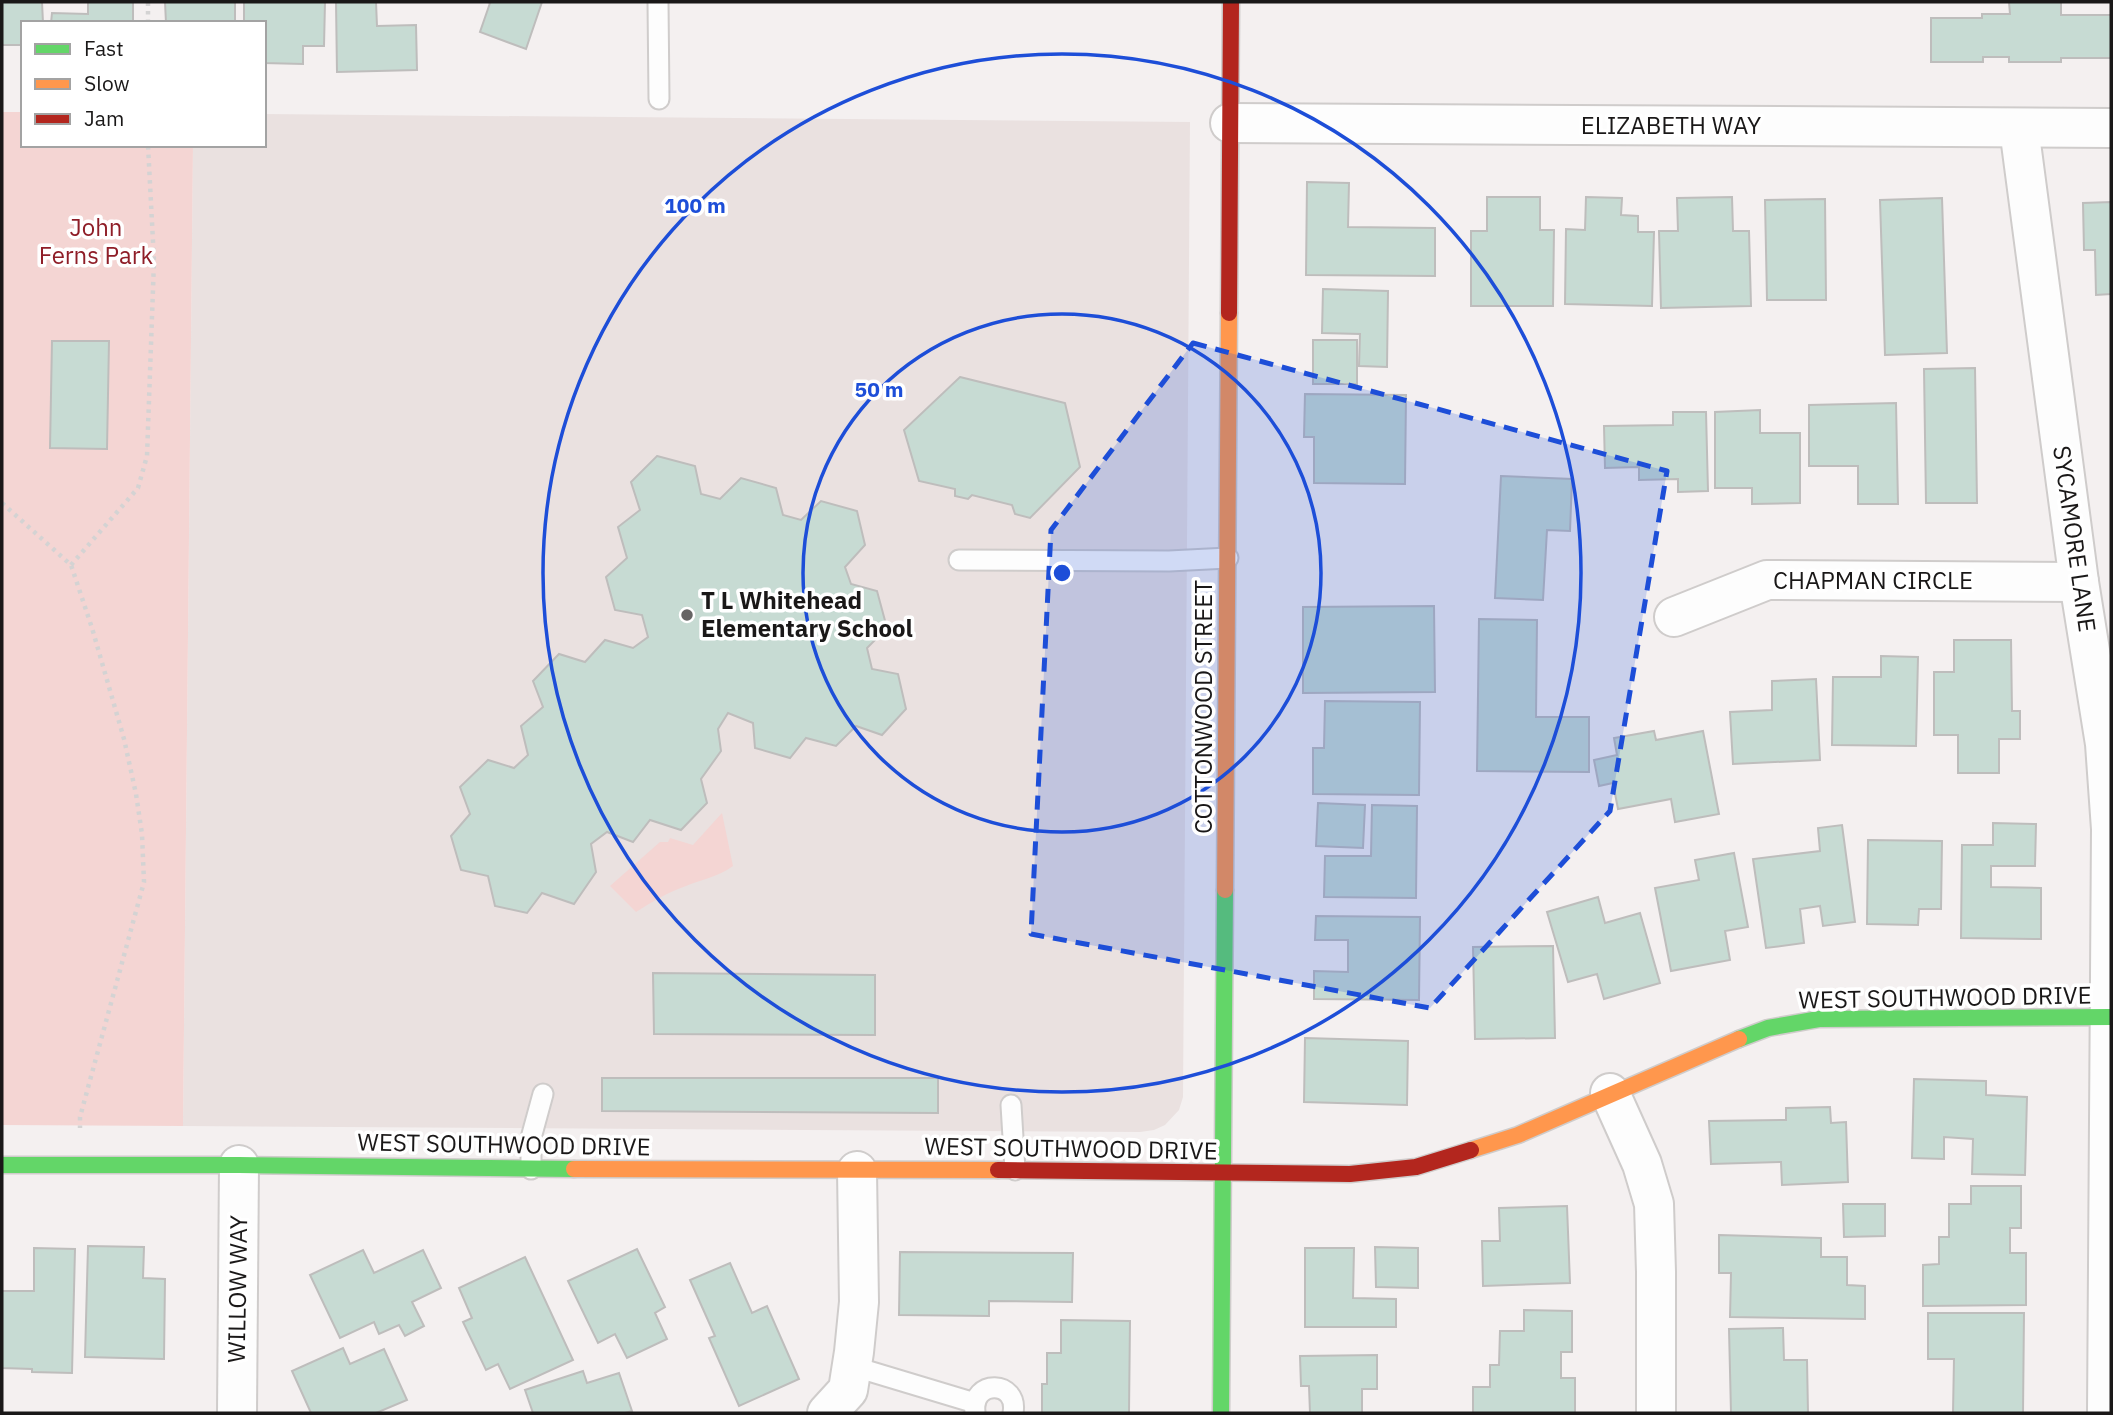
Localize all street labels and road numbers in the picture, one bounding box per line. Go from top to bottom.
street label: ELIZABETH WAY [1581,109,1761,141]
street label: SYCAMORE LANE [2046,444,2104,634]
street label: CHAPMAN CIRCLE [1773,564,1973,596]
street label: COTTONWOOD STREET [1187,580,1219,834]
street label: WEST SOUTHWOOD DRIVE [1798,978,2092,1016]
street label: WEST SOUTHWOOD DRIVE [357,1125,651,1163]
street label: WEST SOUTHWOOD DRIVE [924,1129,1218,1167]
street label: WILLOW WAY [220,1215,254,1363]

